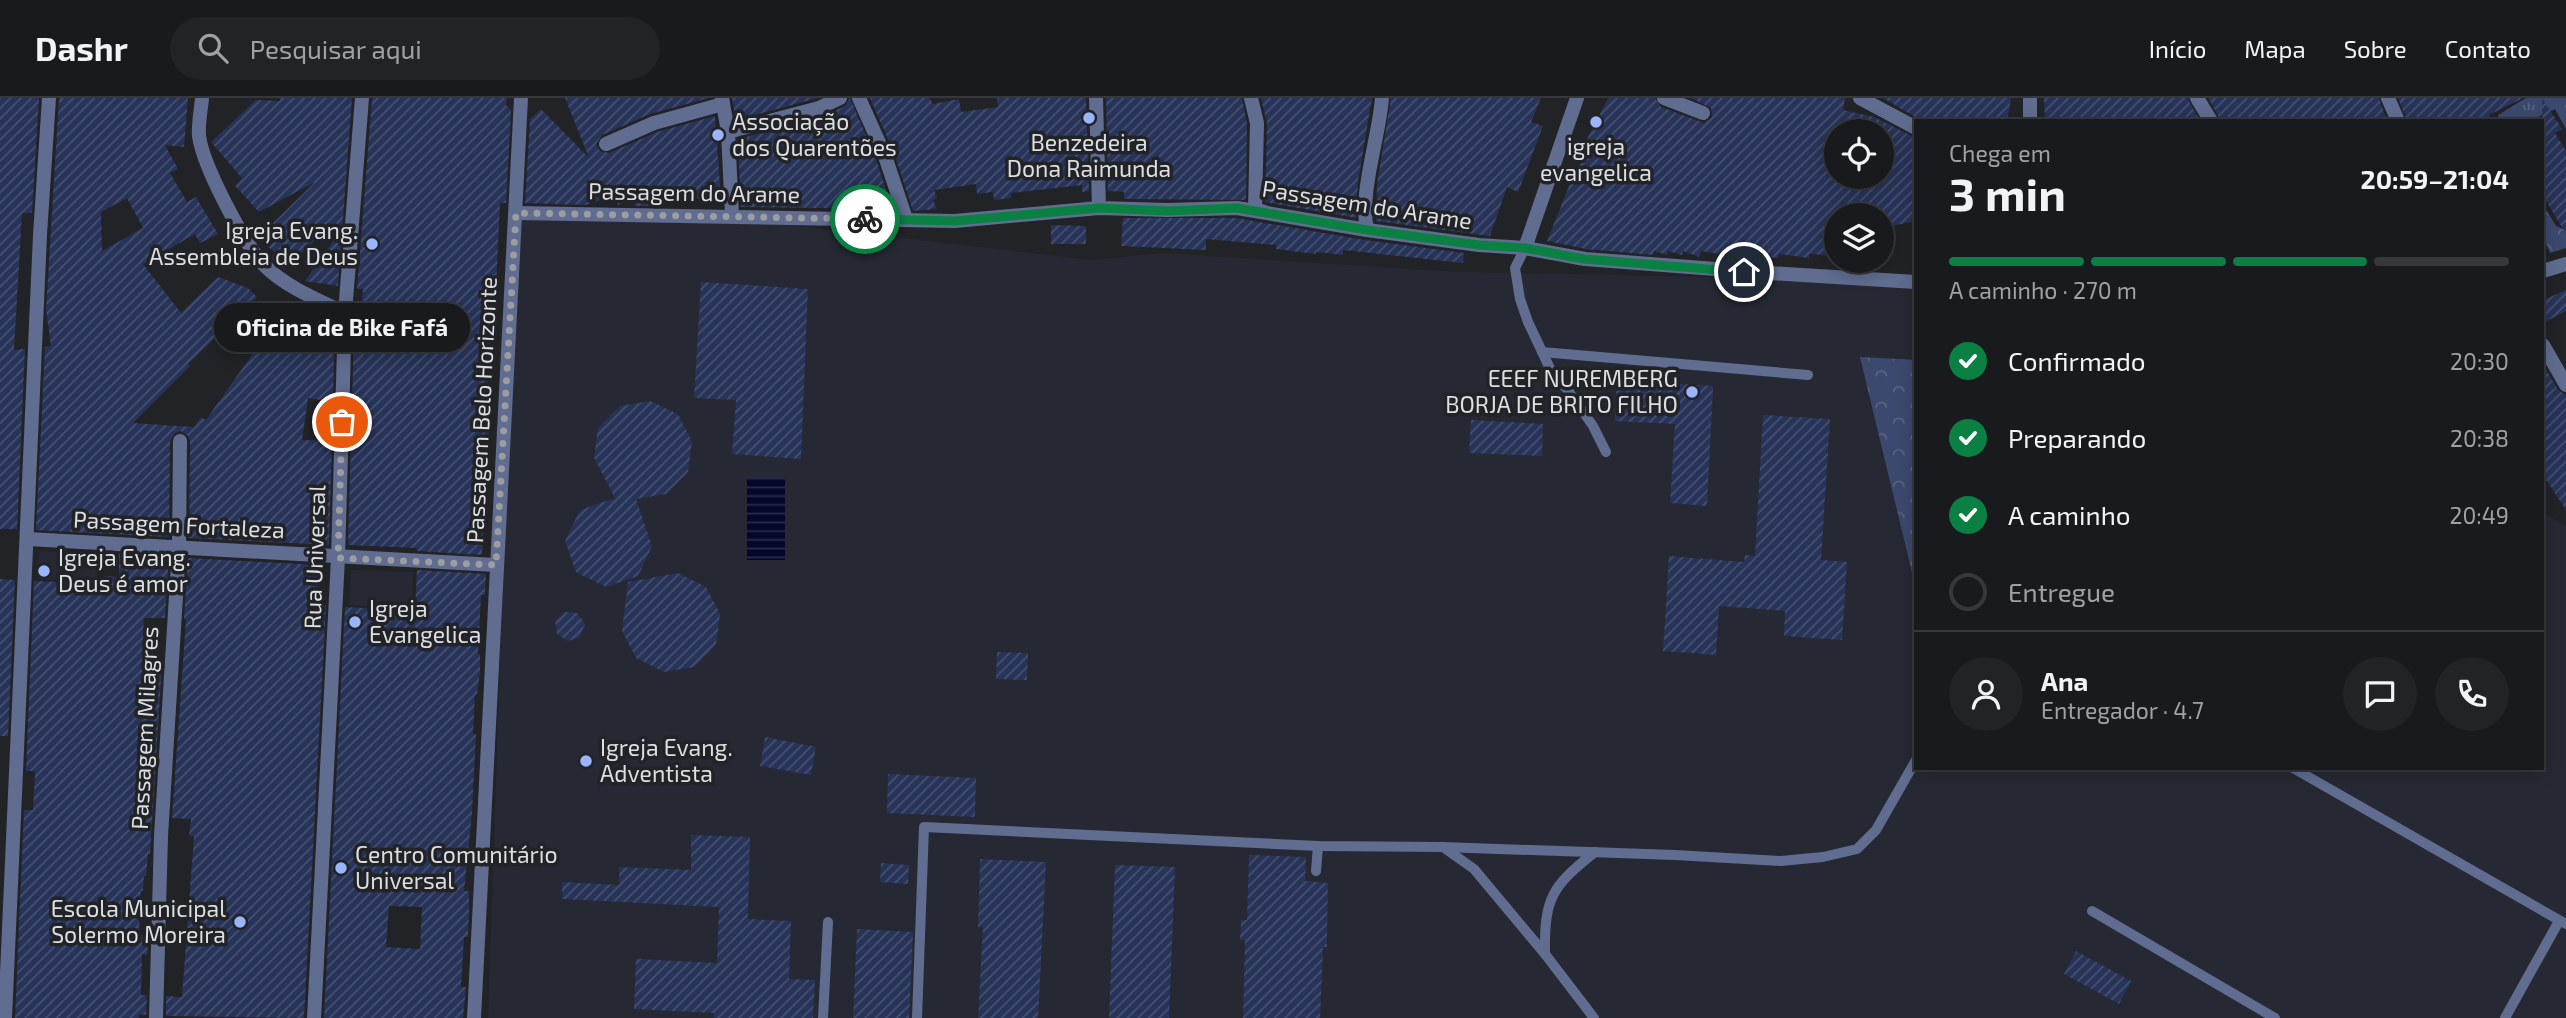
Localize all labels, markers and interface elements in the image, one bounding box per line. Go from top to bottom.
search box [170,17,660,80]
text: Dashr [35,28,128,68]
icon: search [194,29,232,67]
text: Pesquisar aqui [250,33,422,64]
text: Início [2149,34,2206,63]
text: Mapa [2244,34,2306,63]
text: Sobre [2344,34,2407,63]
text: Contato [2445,34,2531,63]
place label: Associação dos Quarentões [732,107,897,161]
marker: Benzedeira Dona Raimunda [1081,110,1097,126]
marker: igreja evangelica [1588,114,1604,130]
map controls [1824,119,1894,273]
button: locate [1824,119,1894,189]
marker: Associação dos Quarentões [710,127,726,143]
place label: Benzedeira Dona Raimunda [1007,128,1171,182]
place label: igreja evangelica [1540,132,1652,186]
text: Chega em [1949,139,2051,167]
text: 20:59–21:04 [2361,163,2509,194]
text: 3 min [1949,165,2066,220]
street label: Passagem do Arame [1260,174,1474,234]
street label: Passagem do Arame [588,176,800,208]
courier [830,184,900,254]
icon: bike [846,200,884,238]
button: layers [1824,203,1894,273]
place label: Igreja Evang. Assembleia de Deus [149,216,358,270]
marker: Igreja Evang. Assembleia de Deus [364,236,380,252]
pin [1714,242,1774,302]
icon: home [1725,253,1763,291]
street label: Passagem Belo Horizonte [460,276,502,544]
text: A caminho · 270 m [1949,276,2137,304]
callout: Oficina de Bike Fafá [214,303,470,352]
text: Oficina de Bike Fafá [236,313,448,341]
icon: check [1949,342,1987,380]
text: Confirmado [2008,345,2146,376]
text: 20:30 [2450,347,2509,375]
place label: EEEF NUREMBERG BORJA DE BRITO FILHO [1445,364,1678,418]
marker: EEEF NUREMBERG BORJA DE BRITO FILHO [1684,384,1700,400]
pin [312,392,372,452]
icon: bag [323,403,361,441]
icon: check [1949,419,1987,457]
text: Preparando [2008,422,2146,453]
text: 20:38 [2450,424,2509,452]
street label: Rua Universal [297,484,331,630]
icon: check [1949,496,1987,534]
text: A caminho [2008,499,2131,530]
text: 20:49 [2449,501,2509,529]
street label: Passagem Fortaleza [73,504,285,544]
place label: Igreja Evang. Deus é amor [58,543,191,597]
marker: Igreja Evang. Deus é amor [36,563,52,579]
text: Entregue [2008,576,2115,607]
place label: Igreja Evangelica [369,594,481,648]
marker: Igreja Evangelica [347,614,363,630]
street label: Passagem Milagres [125,626,163,830]
button: person [1949,657,2023,731]
button: chat [2343,657,2417,731]
button: phone [2435,657,2509,731]
text: Ana [2041,665,2088,696]
text: Entregador · 4.7 [2041,696,2204,724]
place label: Igreja Evang. Adventista [600,733,733,787]
marker: Igreja Evang. Adventista [578,753,594,769]
place label: Centro Comunitário Universal [355,840,558,894]
marker: Centro Comunitário Universal [333,860,349,876]
place label: Escola Municipal Solermo Moreira [51,894,226,948]
marker: Escola Municipal Solermo Moreira [232,914,248,930]

